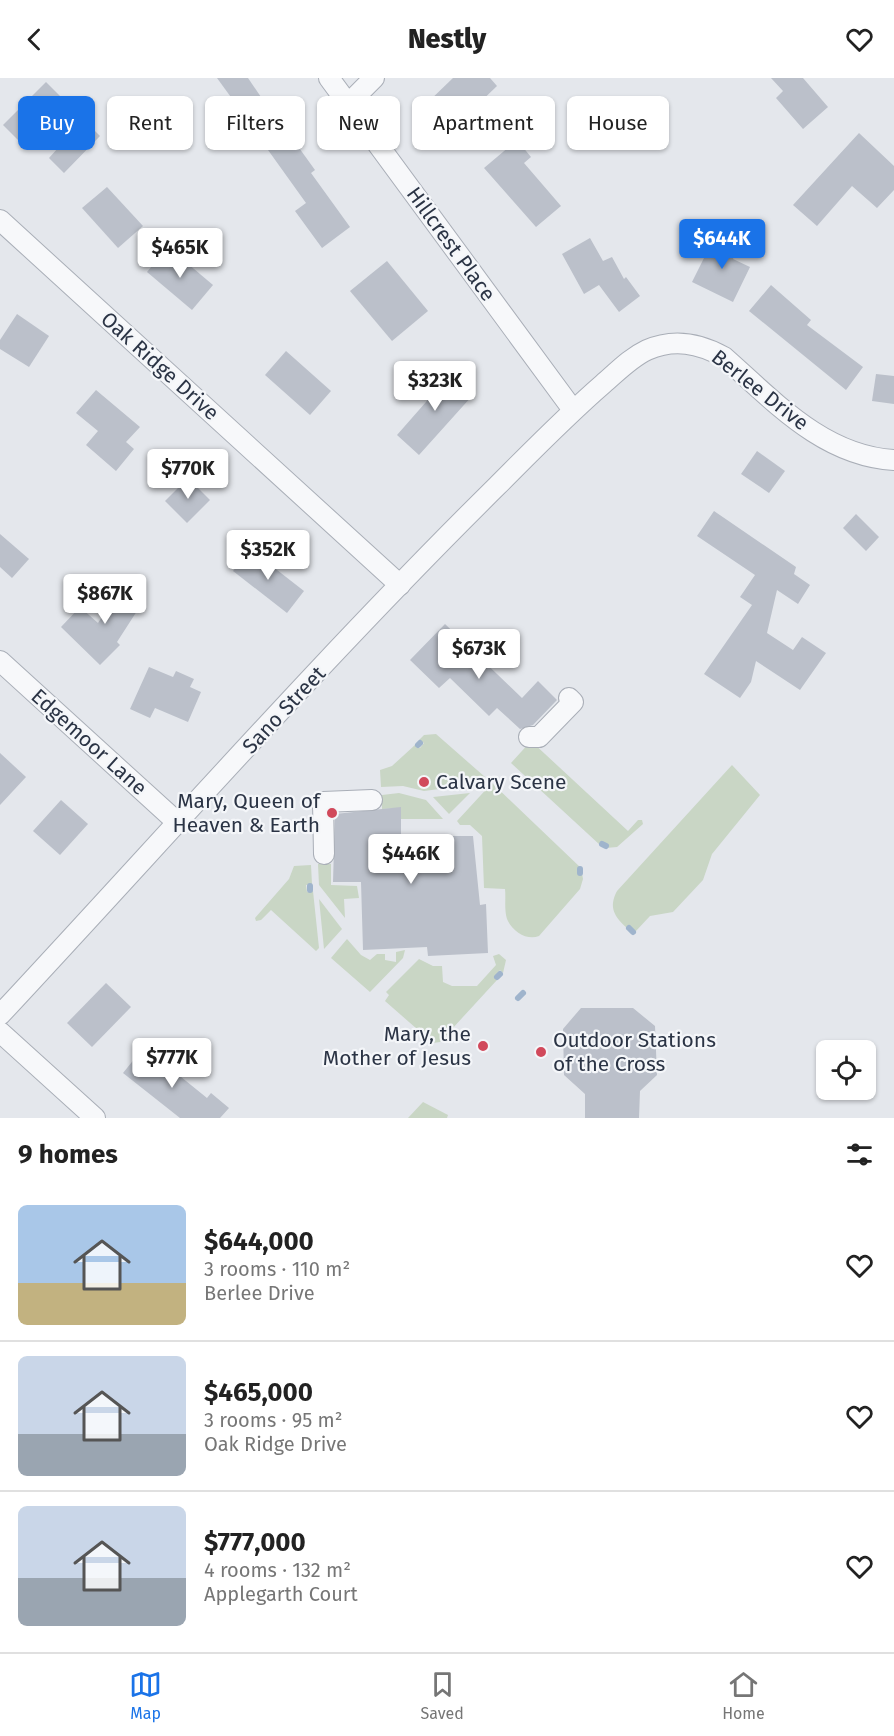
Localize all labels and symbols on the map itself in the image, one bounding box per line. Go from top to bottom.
street label: Hillcrest Place [401,182,501,306]
pin: $644K [680,219,764,270]
pin: $465K [138,228,222,279]
street label: Oak Ridge Drive [96,306,224,426]
street label: Berlee Drive [706,344,814,436]
pin: $323K [393,361,477,412]
pin: $770K [146,449,230,500]
pin: $352K [226,530,310,581]
pin: $867K [63,574,147,625]
pin: $673K [437,629,521,680]
street label: Sano Street [237,661,331,759]
street label: Edgemoor Lane [26,683,152,801]
place label: Calvary Scene [436,769,566,795]
marker: Calvary Scene [417,775,431,789]
place label: Mary, Queen of Heaven & Earth [173,788,322,838]
marker: Mary, Queen of Heaven & Earth [325,806,339,820]
pin: $446K [369,834,453,885]
place label: Mary, the Mother of Jesus [323,1021,471,1071]
place label: Outdoor Stations of the Cross [553,1027,716,1077]
pin: $777K [130,1038,214,1089]
marker: Mary, the Mother of Jesus [476,1039,490,1053]
marker: Outdoor Stations of the Cross [534,1045,548,1059]

